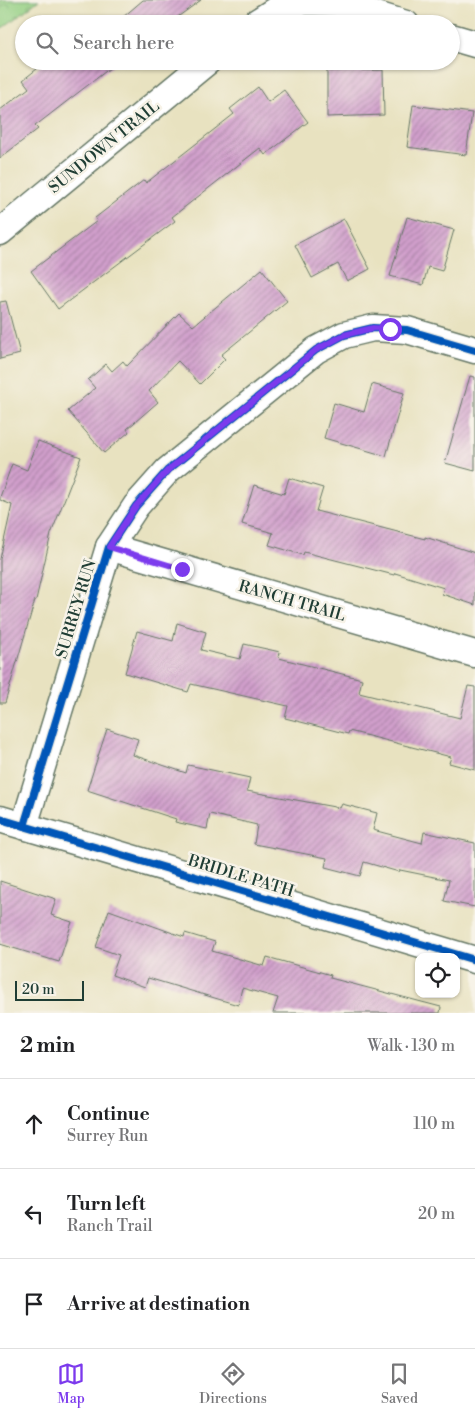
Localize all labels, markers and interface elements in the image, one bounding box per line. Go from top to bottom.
search box [15,15,460,70]
icon: search [33,29,61,57]
text: Search here [73,31,174,55]
street label: SUNDOWN TRAIL [45,96,164,198]
route start [379,318,402,341]
street label: SURREY RUN [51,557,101,661]
route end [171,558,194,581]
street label: RANCH TRAIL [236,576,348,626]
street label: BRIDLE PATH [185,850,297,902]
map controls [415,953,460,998]
button: locate [415,953,460,998]
scale bar [15,978,84,1001]
text: 20 m [22,981,54,999]
text: 2 min [20,1033,75,1059]
text: Walk · 130 m [367,1036,455,1056]
text: Continue [67,1102,150,1126]
icon: ahead [20,1110,48,1138]
text: 110 m [413,1114,455,1134]
text: Surrey Run [67,1126,148,1146]
text: Turn left [67,1192,146,1216]
icon: left [20,1200,48,1228]
text: 20 m [418,1204,455,1224]
text: Ranch Trail [67,1216,152,1236]
icon: arrive [20,1290,48,1318]
text: Arrive at destination [67,1292,250,1316]
tab: Map [57,1360,85,1408]
tab: Directions [199,1360,267,1408]
tab: Saved [381,1360,418,1408]

